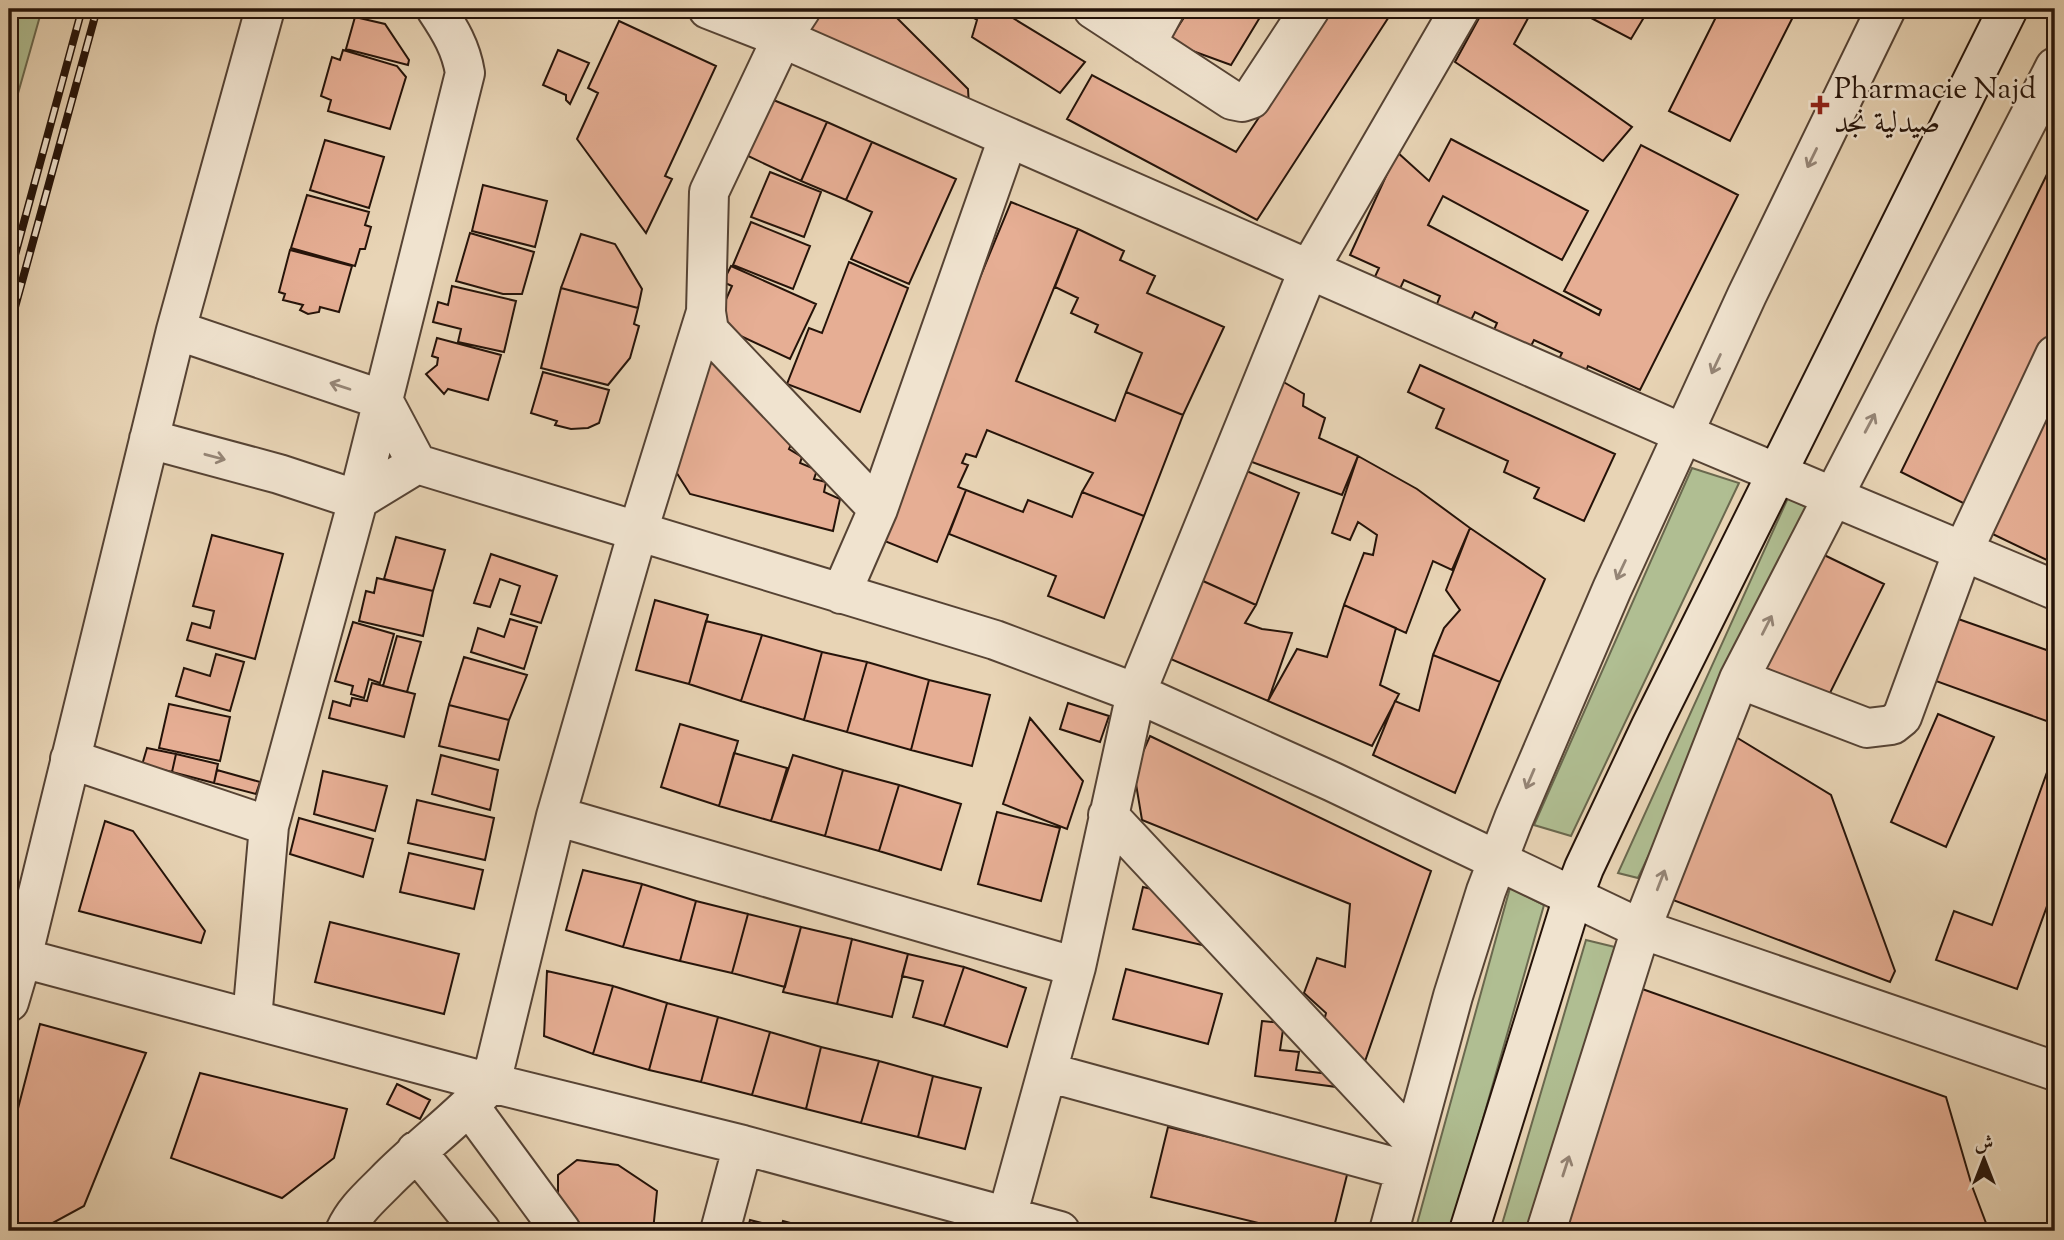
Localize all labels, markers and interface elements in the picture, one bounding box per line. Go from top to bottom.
place label: Pharmacie Najd صيدلية نجد [1834,69,2036,146]
marker: Pharmacie Najd صيدلية نجد [1812,97,1828,113]
one-way arrow [1805,147,1819,168]
one-way arrow [1709,352,1722,374]
one-way arrow [330,379,352,391]
one-way arrow [1864,413,1878,434]
one-way arrow [203,451,226,464]
one-way arrow [1613,559,1627,580]
one-way arrow [1760,615,1774,636]
one-way arrow [1523,768,1536,789]
one-way arrow [1655,870,1668,892]
north arrow [1948,1124,2018,1194]
text: ش [1975,1131,1993,1158]
one-way arrow [1561,1156,1574,1178]

